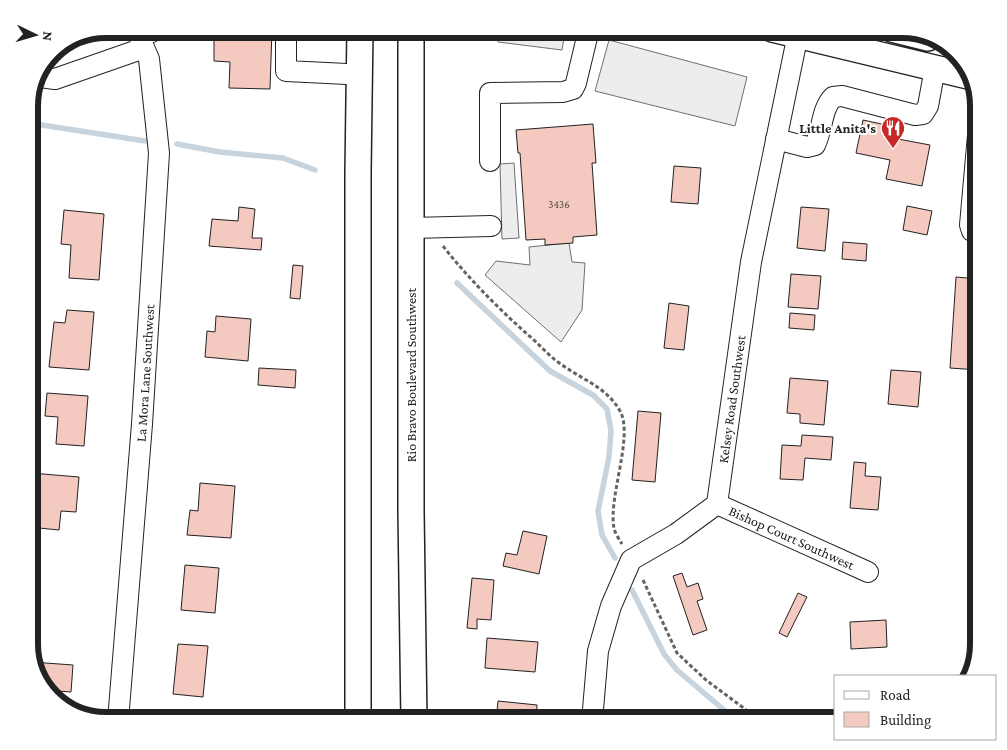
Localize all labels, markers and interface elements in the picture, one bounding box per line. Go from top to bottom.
north arrow [10,10,60,60]
text: N [40,31,56,42]
restaurant icon: Little Anita's [880,115,906,149]
place label: Little Anita's [799,120,876,136]
house number: 3436 [548,198,570,210]
street label: Rio Bravo Boulevard Southwest [403,287,419,462]
street label: La Mora Lane Southwest [133,303,158,442]
street label: Kelsey Road Southwest [715,334,749,464]
street label: Bishop Court Southwest [727,503,857,573]
legend [834,675,997,740]
text: Road [880,687,911,703]
text: Building [880,712,931,729]

